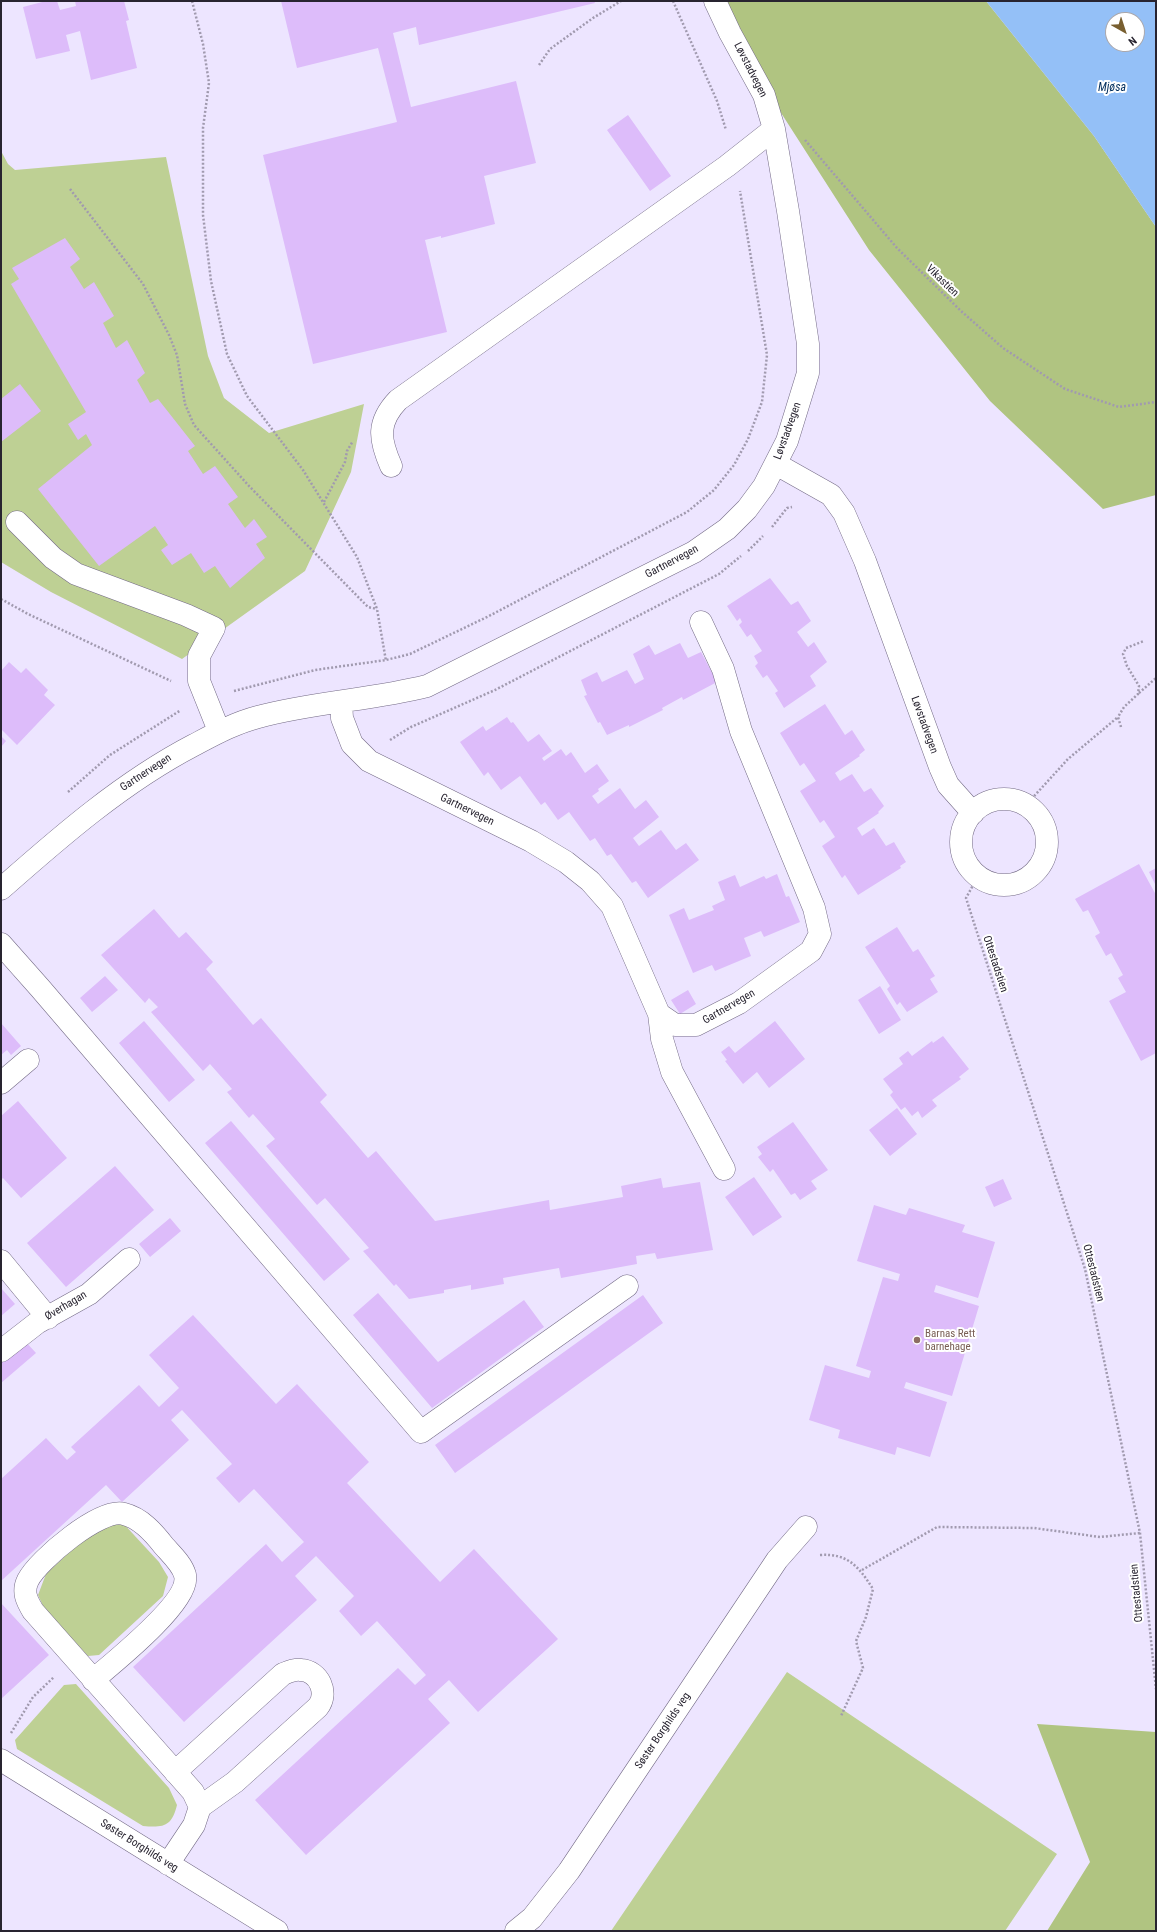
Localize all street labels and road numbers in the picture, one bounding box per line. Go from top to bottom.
street label: Løvstadvegen [730,40,770,100]
street label: Vikastien [923,262,961,300]
street label: Løvstadvegen [772,400,804,462]
street label: Gartnervegen [643,542,701,582]
street label: Løvstadvegen [908,694,940,756]
street label: Gartnervegen [118,752,174,794]
street label: Gartnervegen [438,791,496,829]
street label: Ottestadstien [980,934,1010,994]
street label: Gartnervegen [700,987,758,1027]
street label: Ottestadstien [1080,1243,1106,1303]
street label: Øverhagan [43,1288,89,1324]
street label: Ottestadstien [1128,1563,1146,1623]
street label: Søster Borghilds veg [633,1690,693,1772]
street label: Søster Borghilds veg [98,1817,180,1875]

